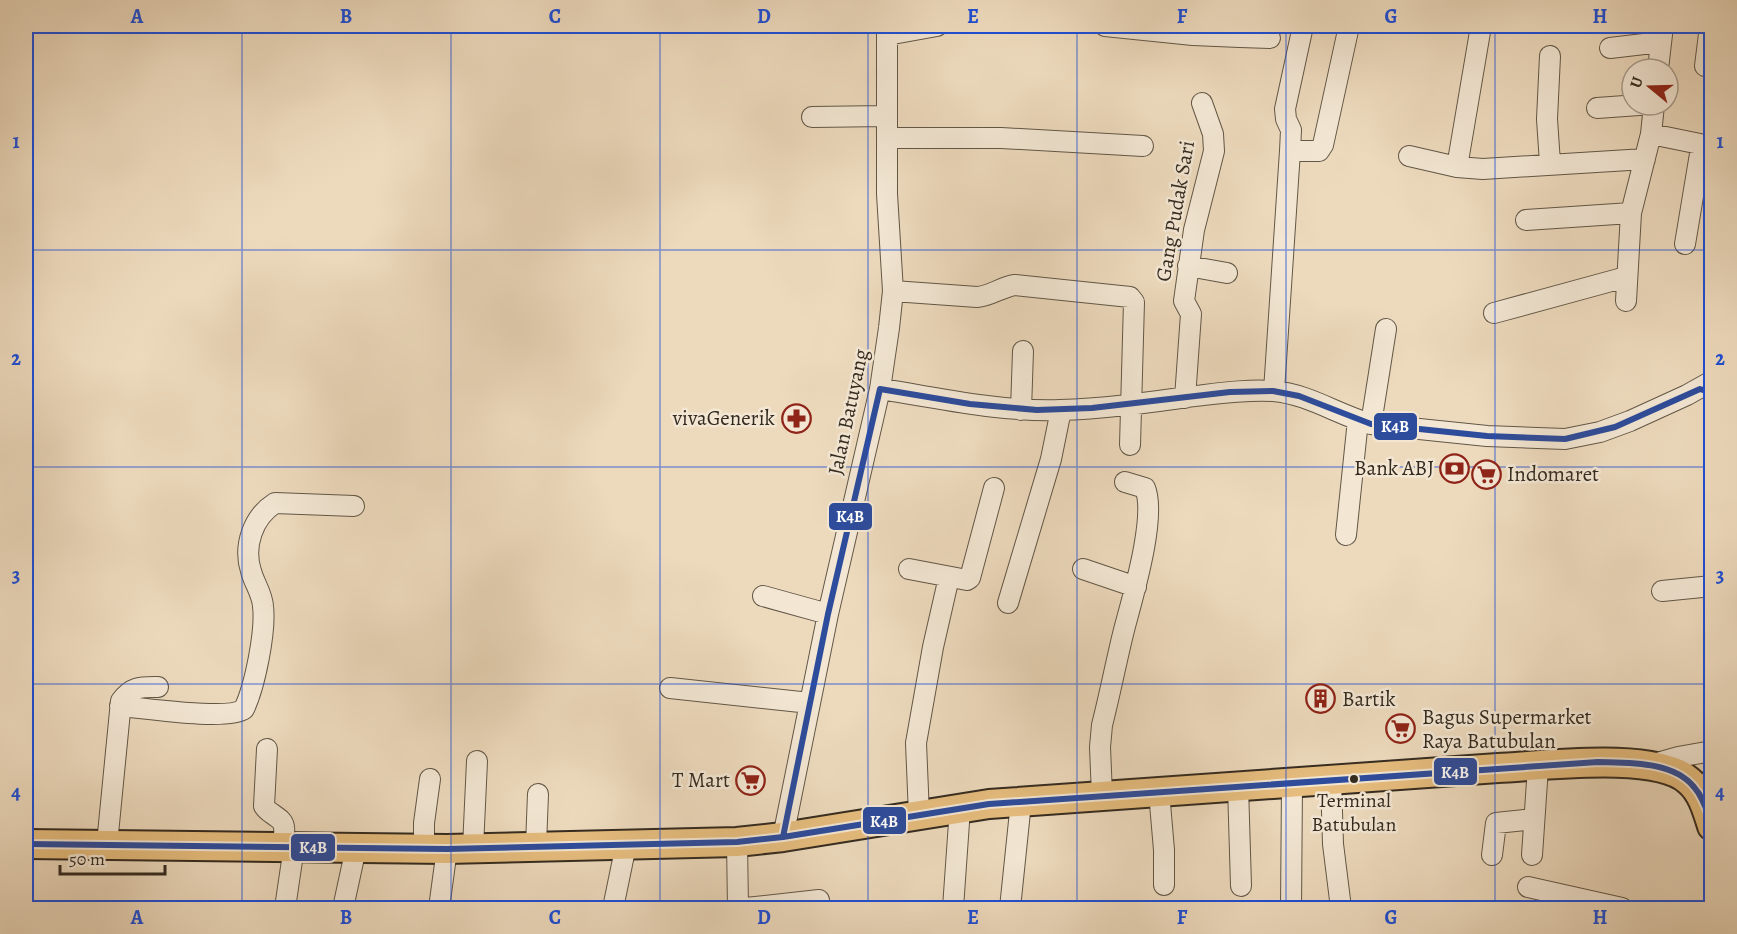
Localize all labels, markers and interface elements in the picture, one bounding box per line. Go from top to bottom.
text: A [130,3,144,30]
text: B [340,3,352,30]
text: C [549,3,561,30]
text: D [757,3,771,30]
text: E [967,3,979,30]
text: F [1177,3,1188,30]
text: G [1384,3,1398,30]
text: H [1593,3,1608,30]
north arrow [1620,57,1680,117]
text: U [1625,73,1649,91]
text: 1 [12,128,20,155]
text: 1 [1716,128,1724,155]
street label: Gang Pudak Sari [1149,138,1201,284]
text: 2 [11,345,21,372]
text: 2 [1715,345,1725,372]
street label: Jalan Batuyang [821,346,875,478]
pharmacy icon: vivaGenerik [780,402,812,434]
place label: vivaGenerik [672,404,776,432]
line badge: K4B [1373,412,1418,441]
text: K4B [1381,416,1409,438]
bank icon: Bank ABJ [1439,452,1471,484]
place label: Bank ABJ [1354,454,1434,482]
supermarket icon: Indomaret [1470,458,1502,490]
place label: Indomaret [1507,460,1599,488]
line badge: K4B [828,502,873,531]
text: K4B [836,506,864,528]
text: 3 [12,562,20,589]
text: 3 [1716,562,1724,589]
building icon: Bartik [1305,683,1337,715]
place label: Bartik [1342,685,1396,713]
place label: Bagus Supermarket Raya Batubulan [1422,703,1592,755]
supermarket icon: Bagus Supermarket Raya Batubulan [1385,713,1417,745]
line badge: K4B [1433,757,1478,786]
text: K4B [1441,762,1469,784]
supermarket icon: T Mart [735,764,767,796]
place label: T Mart [672,766,730,794]
marker: Terminal Batubulan [1348,773,1360,785]
text: 4 [11,779,21,806]
text: 4 [1715,779,1725,806]
place label: Terminal Batubulan [1312,787,1396,838]
line badge: K4B [862,806,907,835]
text: K4B [870,811,898,833]
line badge: K4B [290,833,336,862]
text: K4B [299,837,327,859]
scale bar [60,838,165,876]
text: 50 m [69,847,105,871]
text: A [130,904,144,931]
text: B [340,904,352,931]
text: C [549,904,561,931]
text: D [757,904,771,931]
text: E [967,904,979,931]
text: F [1177,904,1188,931]
text: G [1384,904,1398,931]
text: H [1593,904,1608,931]

